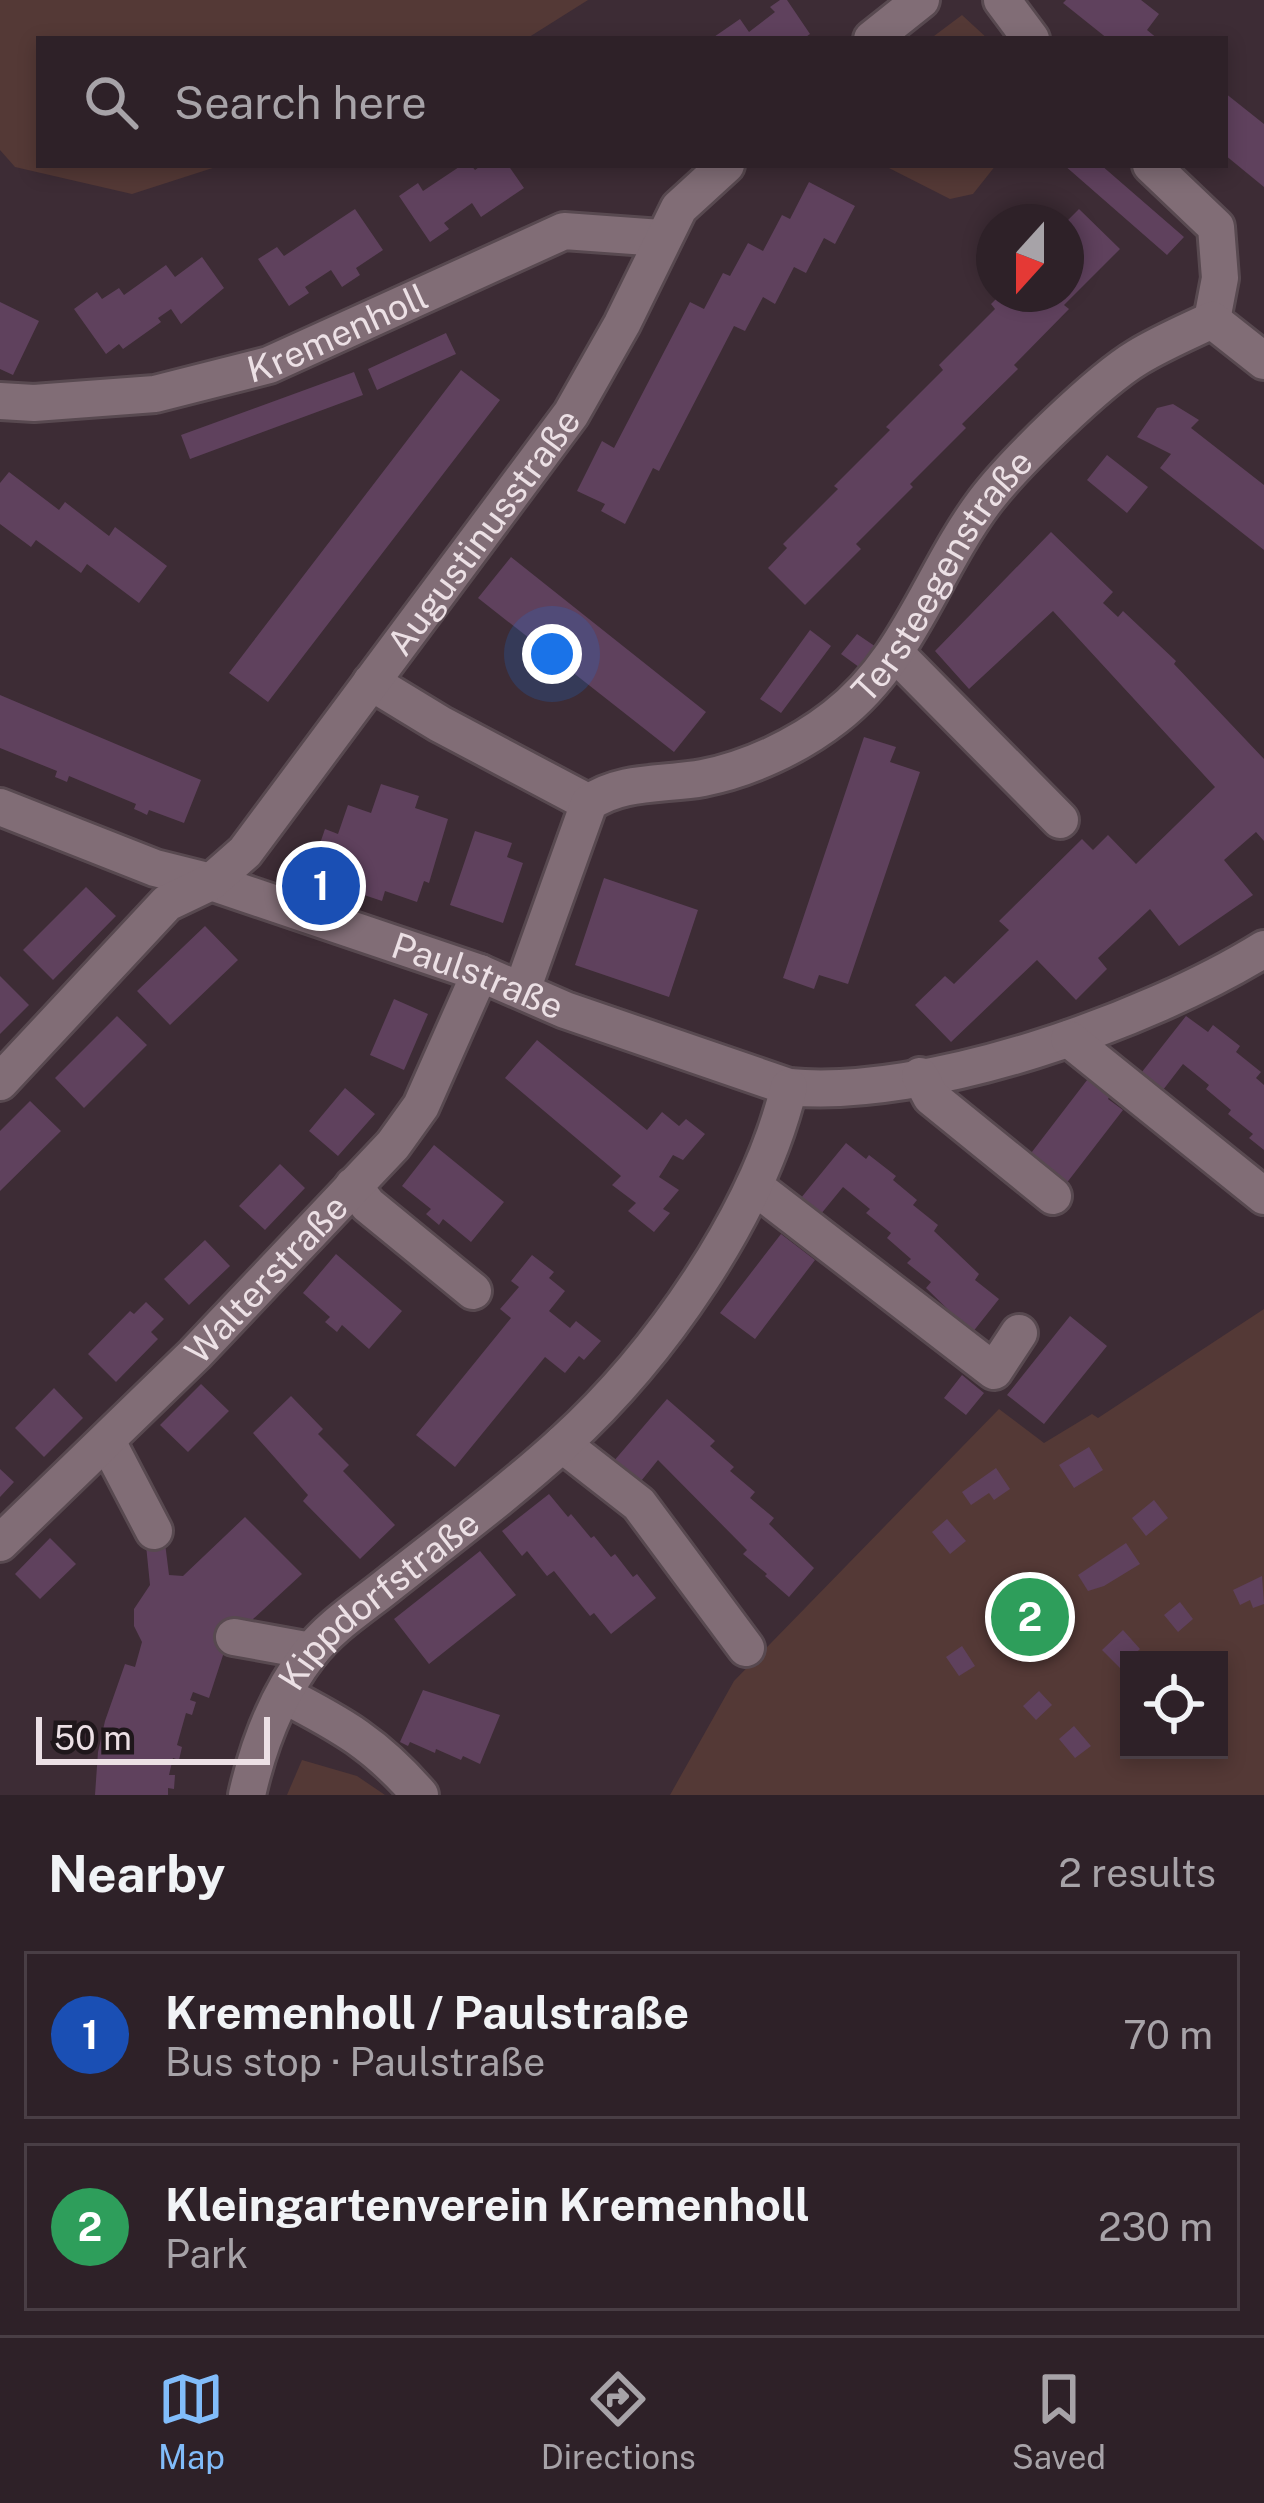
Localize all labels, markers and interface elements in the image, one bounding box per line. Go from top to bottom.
search box [36,36,1228,168]
icon: search [78,69,144,135]
text: Search here [174,76,427,129]
north arrow [976,204,1084,312]
street label: Kremenholl [243,275,434,391]
street label: Augustinusstraße [378,400,589,663]
street label: Tersteegenstraße [843,441,1041,711]
your location [522,624,582,684]
pin: 1 [282,841,360,931]
street label: Paulstraße [386,924,570,1028]
street label: Walterstraße [176,1186,356,1372]
street label: Kippdorfstraße [269,1501,487,1698]
pin: 2 [991,1572,1069,1662]
map controls [1120,1651,1228,1759]
button: locate [1120,1651,1228,1759]
scale bar [36,1711,270,1764]
text: 50 m [54,1719,132,1757]
text: Nearby [48,1844,225,1903]
text: 2 results [1059,1850,1216,1896]
text: Kremenholl / Paulstraße [165,1986,689,2039]
text: 1 [82,2012,98,2058]
text: 70 m [1123,2012,1213,2058]
text: Bus stop · Paulstraße [165,2039,545,2085]
text: Kleingartenverein Kremenholl [165,2178,810,2231]
text: 2 [78,2204,102,2250]
text: 230 m [1098,2204,1213,2250]
text: Park [165,2231,248,2277]
tab: Map [158,2366,225,2476]
tab: Directions [541,2366,696,2476]
tab: Saved [1012,2366,1106,2476]

